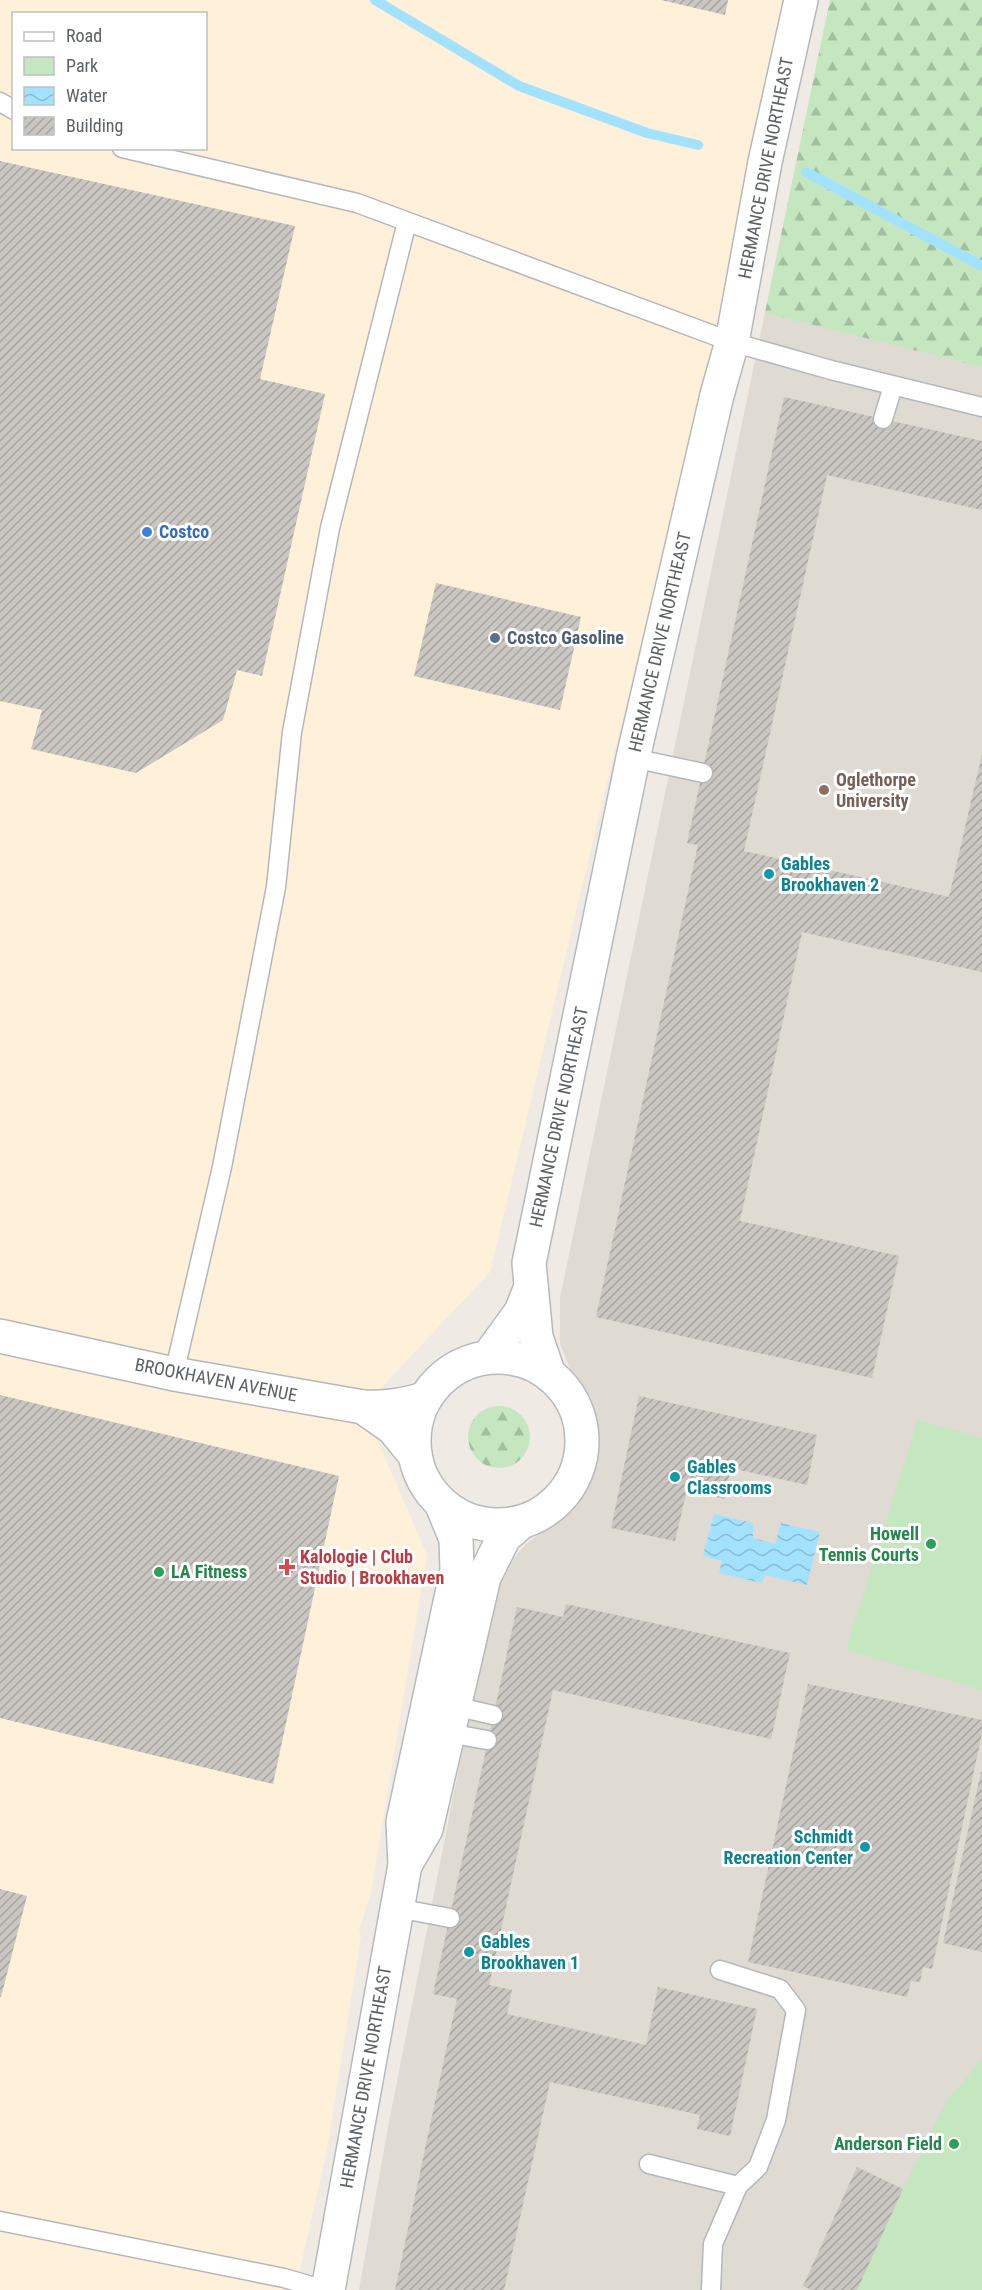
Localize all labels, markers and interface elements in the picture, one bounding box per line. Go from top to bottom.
legend [12,12,207,150]
text: Road [66,25,102,46]
text: Park [66,55,98,76]
street label: HERMANCE DRIVE NORTHEAST [734,55,797,280]
text: Water [66,85,108,106]
text: Building [66,115,123,136]
place label: Costco [159,521,209,542]
marker: Costco [140,525,154,539]
street label: HERMANCE DRIVE NORTHEAST [624,530,695,754]
place label: Costco Gasoline [507,627,624,648]
marker: Costco Gasoline [488,631,502,645]
place label: Oglethorpe University [836,769,916,811]
marker: Oglethorpe University [817,783,831,797]
place label: Gables Brookhaven 2 [781,853,879,895]
marker: Gables Brookhaven 2 [762,867,776,881]
street label: HERMANCE DRIVE NORTHEAST [525,1005,592,1229]
street label: BROOKHAVEN AVENUE [133,1353,299,1406]
place label: Gables Classrooms [687,1456,772,1498]
marker: Gables Classrooms [668,1470,682,1484]
place label: Howell Tennis Courts [819,1523,919,1565]
marker: Howell Tennis Courts [924,1537,938,1551]
place label: Kalologie | Club Studio | Brookhaven [300,1546,444,1588]
marker: Kalologie | Club Studio | Brookhaven [278,1558,296,1576]
place label: LA Fitness [171,1561,247,1582]
marker: LA Fitness [152,1565,166,1579]
place label: Schmidt Recreation Center [723,1826,853,1868]
marker: Schmidt Recreation Center [858,1840,872,1854]
place label: Gables Brookhaven 1 [481,1931,579,1973]
marker: Gables Brookhaven 1 [462,1945,476,1959]
street label: HERMANCE DRIVE NORTHEAST [336,1964,395,2190]
place label: Anderson Field [834,2133,942,2154]
marker: Anderson Field [947,2137,961,2151]

